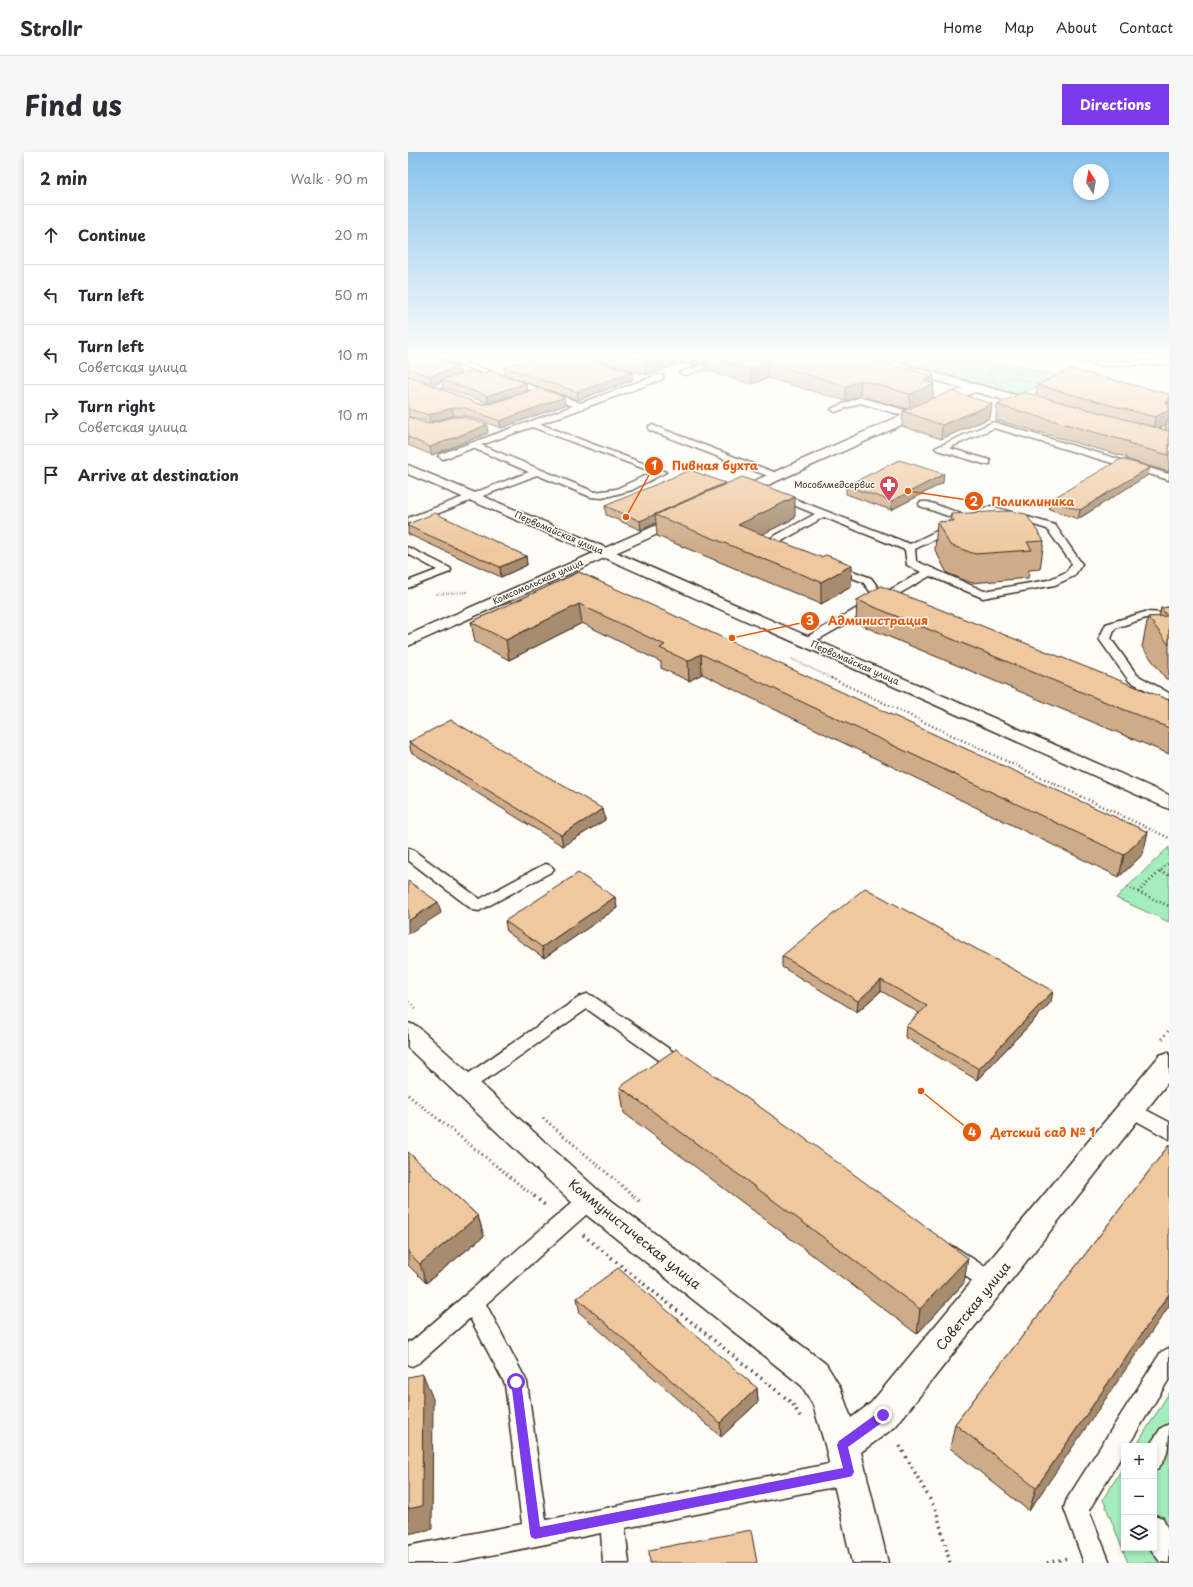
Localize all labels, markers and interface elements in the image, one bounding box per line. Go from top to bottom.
text: Strollr [20,14,83,42]
text: Home [943,17,982,38]
text: Map [1004,17,1034,38]
text: About [1056,17,1097,38]
text: Contact [1119,17,1173,38]
text: Find us [24,83,122,126]
button: Directions [1062,84,1169,125]
north arrow [1073,164,1109,200]
text: 2 min [40,165,87,191]
text: Walk · 90 m [291,169,368,188]
text: Continue [78,223,146,246]
icon: ahead [40,224,62,246]
text: 20 m [334,225,368,244]
text: Turn left [78,283,144,306]
icon: left [40,284,62,306]
text: 50 m [334,285,368,304]
text: Turn left [78,334,144,357]
icon: left [40,344,62,366]
text: 10 m [338,345,368,364]
text: Советская улица [78,357,187,376]
text: Turn right [78,394,155,417]
icon: right [40,404,62,426]
text: 10 m [338,405,368,424]
text: Советская улица [78,417,187,436]
callout: Пивная бухта [644,454,766,478]
text: 1 [651,456,657,474]
text: Пивная бухта [672,456,759,474]
text: Arrive at destination [78,463,239,486]
icon: arrive [40,464,62,486]
pharmacy icon: Мособлмедсервис [878,474,900,502]
place label: Мособлмедсервис [794,477,875,491]
callout: Поликлиника [964,489,1083,513]
text: 2 [970,492,979,510]
text: Поликлиника [991,492,1075,510]
street label: Первомайская улица [513,507,606,557]
street label: Комсомольская улица [490,555,586,607]
callout: Администрация [800,609,936,633]
text: 3 [806,611,814,629]
text: Администрация [828,611,928,629]
street label: Первомайская улица [809,636,902,688]
callout: Детский сад № 1 [962,1120,1103,1144]
text: 4 [968,1123,976,1141]
text: Детский сад № 1 [990,1123,1096,1141]
street label: Коммунистическая улица [565,1174,706,1294]
street label: Советская улица [931,1257,1015,1354]
route start [507,1373,525,1391]
route end [874,1406,892,1424]
map controls [1121,1443,1157,1551]
button: + [1121,1443,1157,1479]
button: − [1121,1479,1157,1515]
button: layers [1121,1515,1157,1551]

